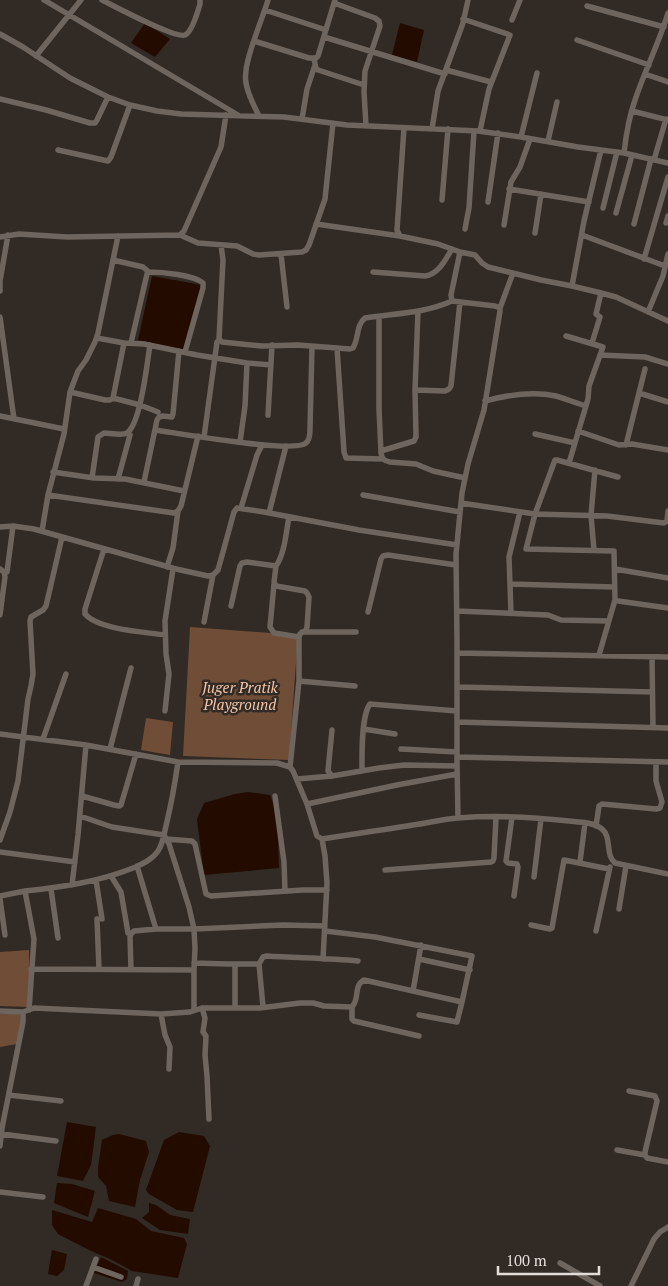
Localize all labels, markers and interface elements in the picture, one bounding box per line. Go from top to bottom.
park label: Juger Pratik Playground [201,677,279,714]
scale bar [498,1244,599,1276]
text: 100 m [506,1250,547,1270]

